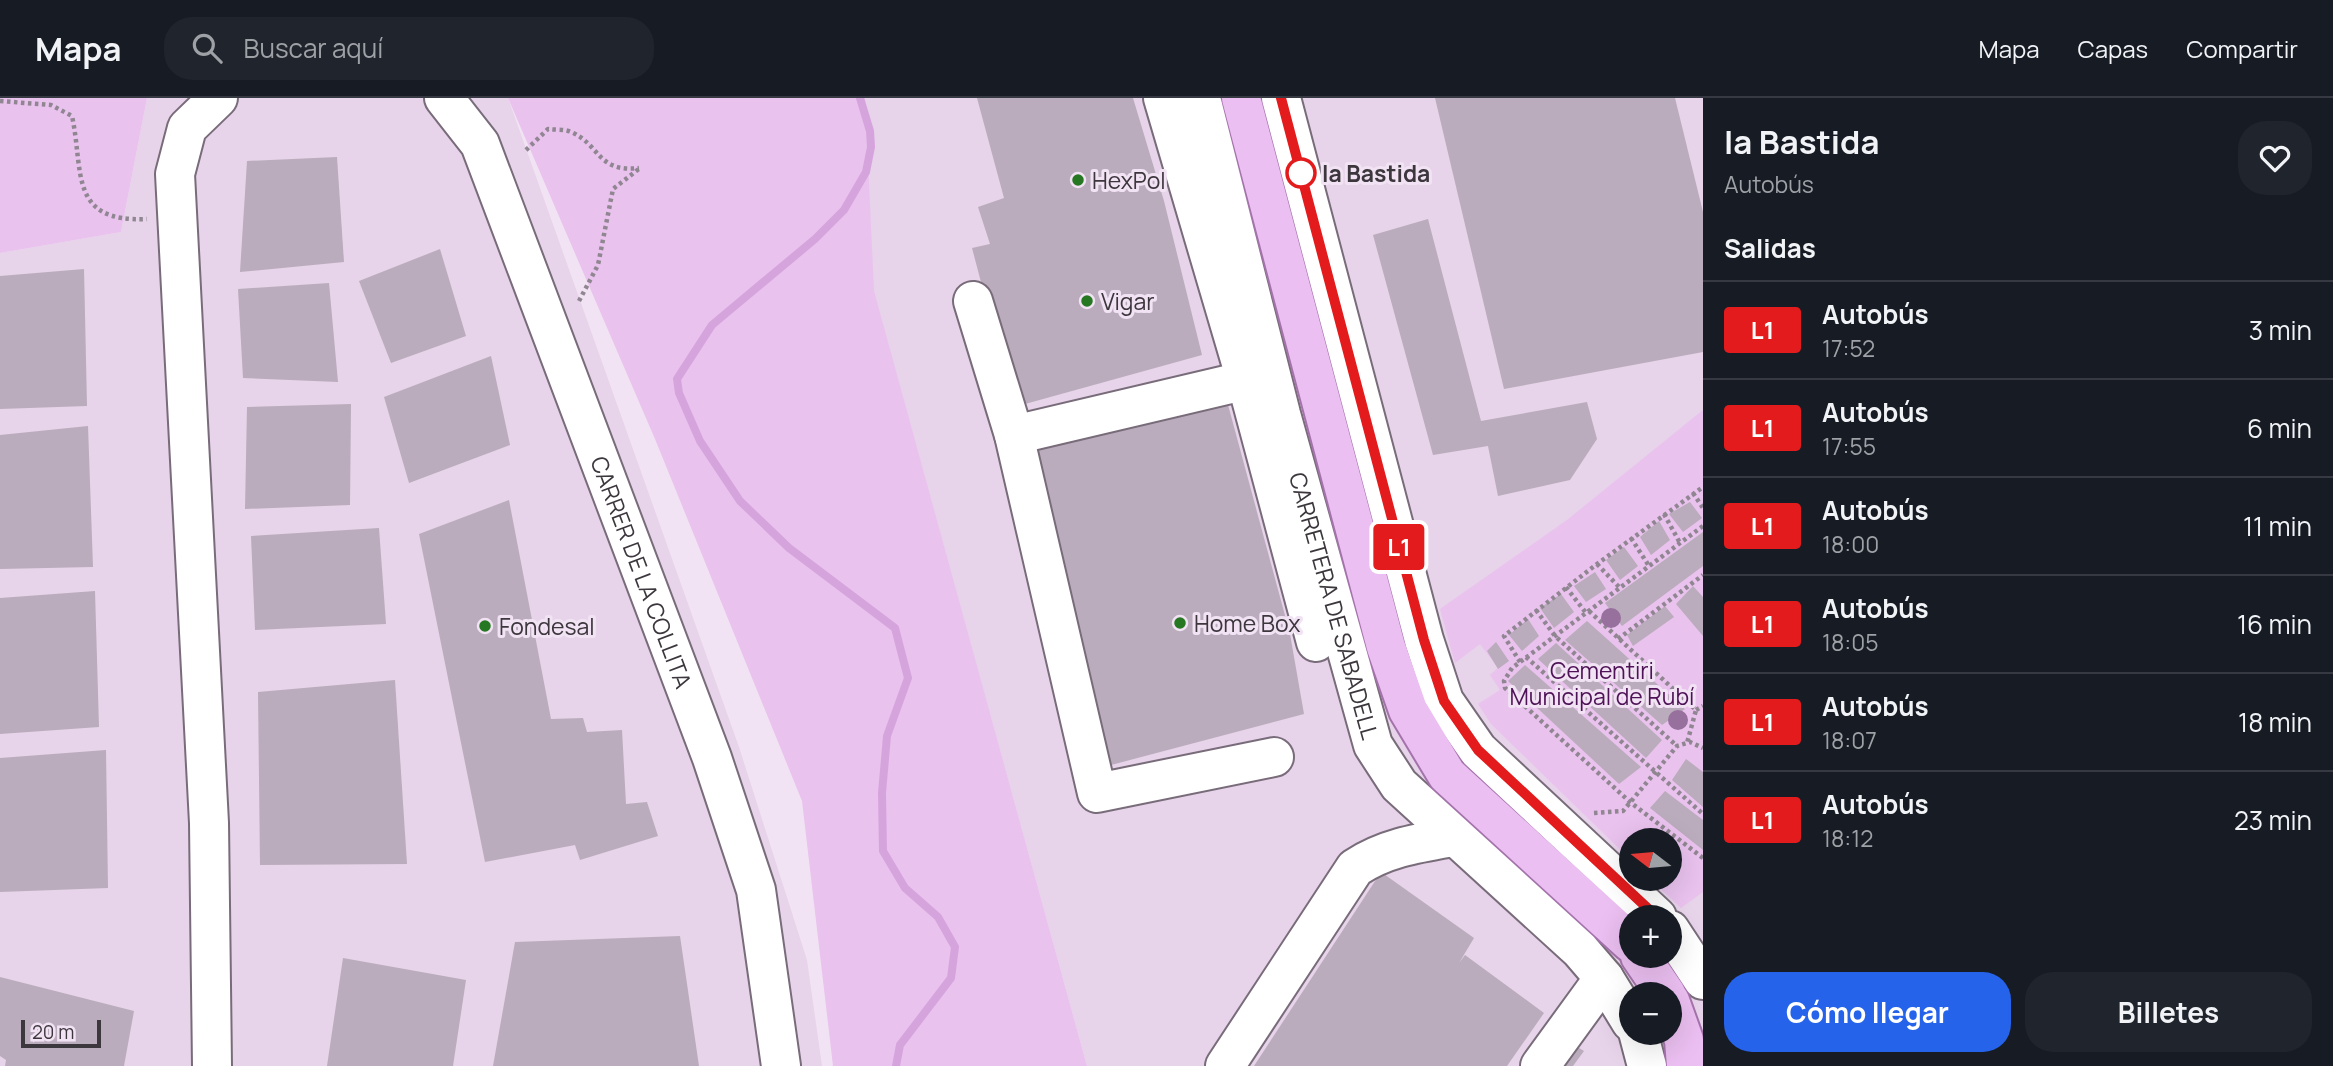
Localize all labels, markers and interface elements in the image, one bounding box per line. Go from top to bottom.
search box [164,17,654,80]
text: Mapa [35,26,122,71]
icon: search [188,29,226,67]
text: Buscar aquí [244,30,383,66]
text: Mapa [1979,32,2040,65]
text: Capas [2078,32,2148,65]
text: Compartir [2186,32,2298,65]
text: la Bastida [1724,119,1879,164]
button: heart [2238,121,2312,195]
place label: la Bastida [1322,157,1430,189]
marker: la Bastida [1286,158,1316,188]
place label: HexPol [1092,164,1166,196]
text: Autobús [1724,168,1814,200]
marker: HexPol [1070,172,1086,188]
text: Salidas [1724,230,1816,266]
place label: Vigar [1101,285,1154,317]
marker: Vigar [1079,293,1095,309]
text: Autobús [1822,296,1929,332]
text: 3 min [2249,312,2312,348]
text: L1 [1751,313,1774,346]
text: 17:52 [1822,332,1875,364]
text: Autobús [1822,394,1929,430]
text: 6 min [2247,410,2312,446]
text: L1 [1751,411,1774,444]
text: 17:55 [1822,430,1876,462]
street label: CARRER DE LA COLLITA [583,451,700,693]
street label: CARRETERA DE SABADELL [1282,469,1387,743]
text: Autobús [1822,492,1929,528]
text: 11 min [2243,508,2312,544]
text: L1 [1751,509,1774,542]
line badge: L1 [1368,524,1430,570]
text: 18:00 [1822,528,1879,560]
text: L1 [1387,530,1411,563]
text: Autobús [1822,590,1929,626]
text: 16 min [2237,606,2312,642]
place label: Home Box [1194,607,1300,639]
text: L1 [1751,607,1774,640]
place label: Fondesal [499,610,595,642]
marker: Home Box [1172,615,1188,631]
marker: Fondesal [477,618,493,634]
text: 18:05 [1822,626,1879,658]
park label: Cementiri Municipal de Rubí [1510,654,1694,712]
text: Autobús [1822,688,1929,724]
text: 18 min [2238,704,2312,740]
text: L1 [1751,705,1774,738]
text: 18:07 [1822,724,1877,756]
text: Autobús [1822,786,1929,822]
text: 23 min [2234,802,2312,838]
text: L1 [1751,803,1774,836]
text: 18:12 [1822,822,1873,854]
north arrow [1619,828,1682,891]
map controls [1619,828,1682,1045]
button: + [1619,905,1682,968]
button: Cómo llegar [1724,972,2011,1052]
button: Billetes [2025,972,2312,1052]
button: − [1619,982,1682,1045]
scale bar [21,1017,102,1049]
text: 20 m [32,1019,74,1045]

